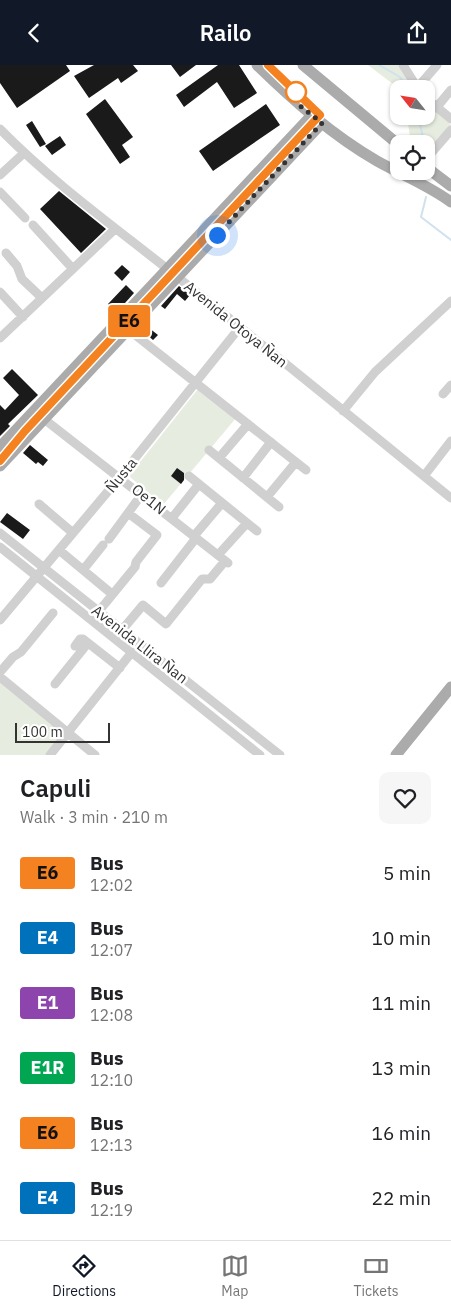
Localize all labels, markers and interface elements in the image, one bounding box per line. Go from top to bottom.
text: Railo [200,18,251,47]
icon: back [20,19,48,47]
icon: share [403,19,431,47]
north arrow [390,80,435,125]
map controls [390,80,435,180]
unlabelled marker [285,81,307,103]
button: locate [390,135,435,180]
your location [205,223,230,248]
street label: Avenida Otoya Ñan [180,277,292,371]
line badge: E6 [106,305,152,337]
text: E6 [118,309,140,332]
street label: Ñusta [101,454,141,496]
street label: Oe1N [128,480,170,518]
street label: Avenida Llira Ñan [88,601,192,687]
scale bar [15,720,110,743]
text: 100 m [22,723,63,741]
text: Capuli [20,772,91,804]
button: heart [379,772,431,824]
text: Walk · 3 min · 210 m [20,807,168,827]
text: Bus [90,851,124,875]
text: E6 [37,861,58,884]
text: 5 min [383,861,431,885]
text: 12:02 [90,875,133,895]
text: Bus [90,916,124,940]
text: E4 [37,926,58,949]
text: 10 min [372,926,431,950]
text: 12:07 [90,940,133,960]
text: Bus [90,981,124,1005]
text: E1 [37,991,58,1014]
text: 11 min [372,991,431,1015]
text: 12:08 [90,1005,133,1025]
text: Bus [90,1046,124,1070]
text: E1R [31,1056,64,1079]
text: 13 min [372,1056,431,1080]
text: 12:10 [90,1070,133,1090]
text: Bus [90,1111,124,1135]
text: E6 [37,1121,58,1144]
text: 16 min [372,1121,431,1145]
text: 12:13 [90,1135,133,1155]
text: Bus [90,1176,124,1200]
text: E4 [37,1186,58,1209]
text: 22 min [372,1186,431,1210]
text: 12:19 [90,1200,133,1220]
tab: Directions [52,1252,116,1300]
tab: Map [221,1252,249,1300]
tab: Tickets [354,1252,399,1300]

